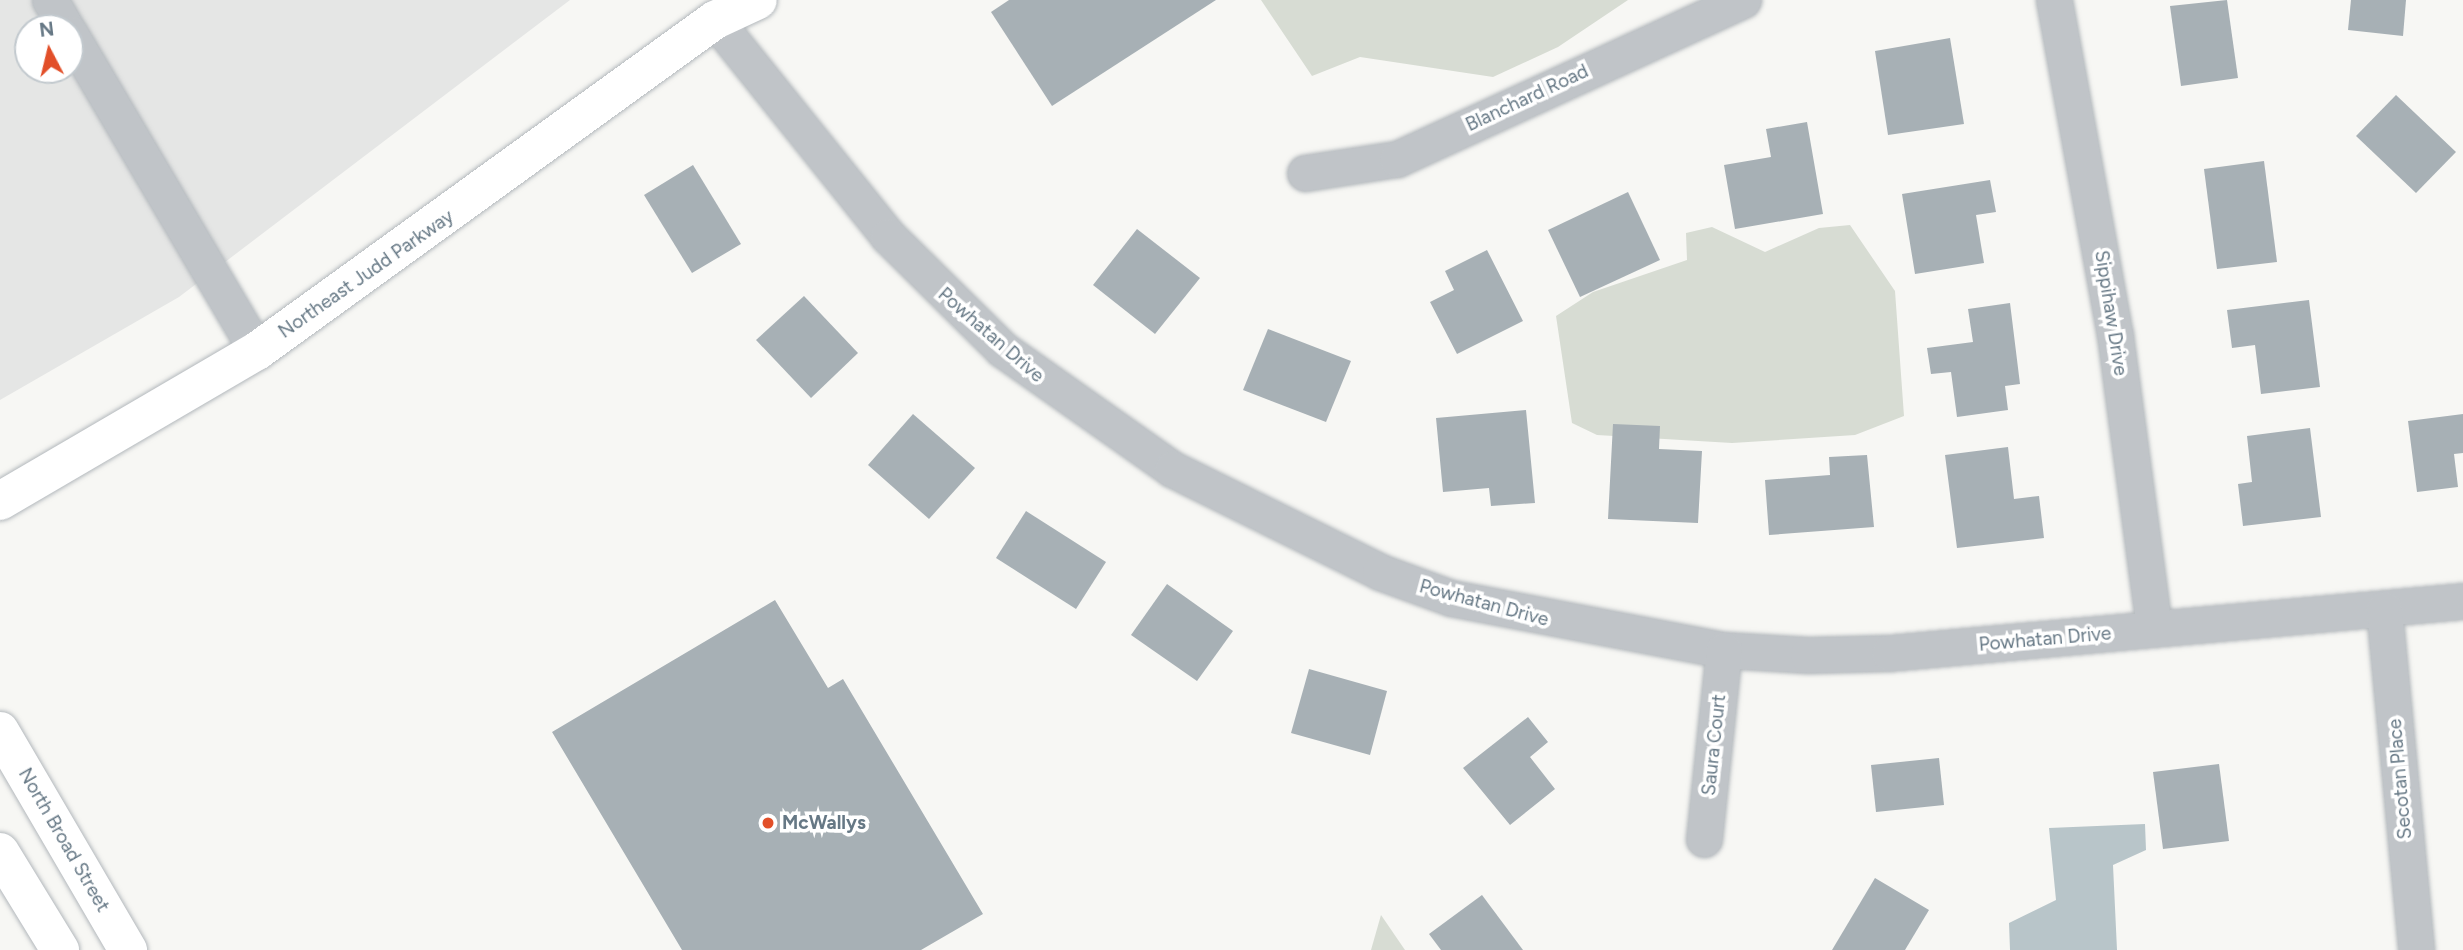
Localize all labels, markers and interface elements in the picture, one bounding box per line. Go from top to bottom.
north arrow [14,14,84,84]
text: N [38,17,55,42]
street label: Blanchard Road [1462,60,1592,136]
street label: Northeast Judd Parkway [274,205,458,343]
street label: Sippihaw Drive [2090,249,2132,377]
street label: Powhatan Drive [933,283,1049,387]
street label: Powhatan Drive [1417,575,1551,631]
street label: Powhatan Drive [1978,622,2112,656]
street label: Saura Court [1697,693,1731,797]
street label: Secotan Place [2383,718,2417,840]
street label: North Broad Street [14,764,114,916]
place label: McWallys [782,812,866,834]
marker: McWallys [760,815,776,831]

